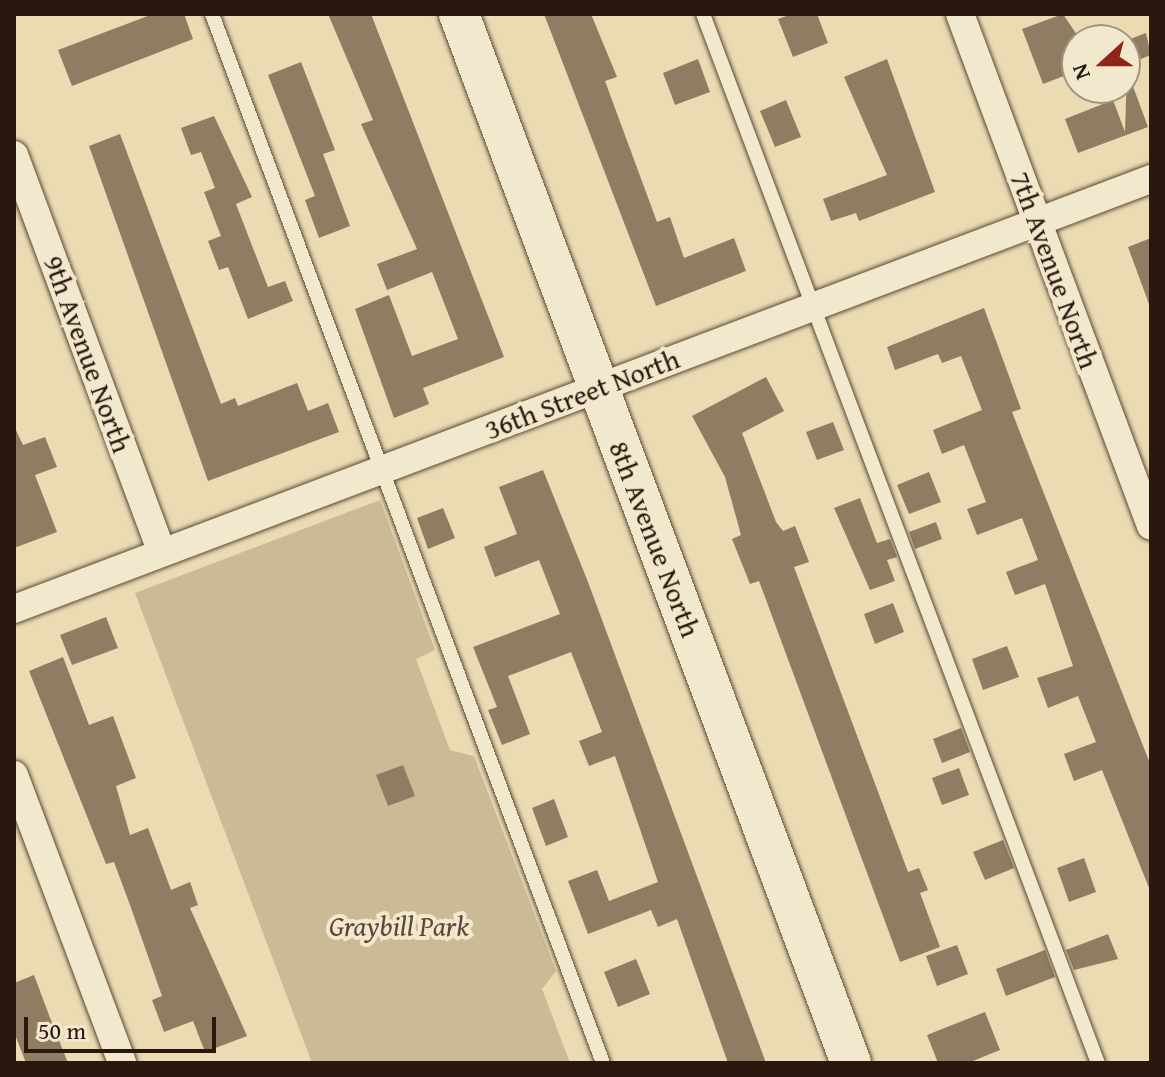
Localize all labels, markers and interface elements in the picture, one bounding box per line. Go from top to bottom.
north arrow [1061,24,1141,104]
text: N [1063,59,1098,84]
street label: 7th Avenue North [1004,167,1106,373]
street label: 9th Avenue North [37,251,139,457]
street label: 36th Street North [480,341,684,447]
street label: 8th Avenue North [602,436,708,642]
park label: Graybill Park [329,909,469,943]
scale bar [28,1001,220,1051]
text: 50 m [38,1013,86,1048]

